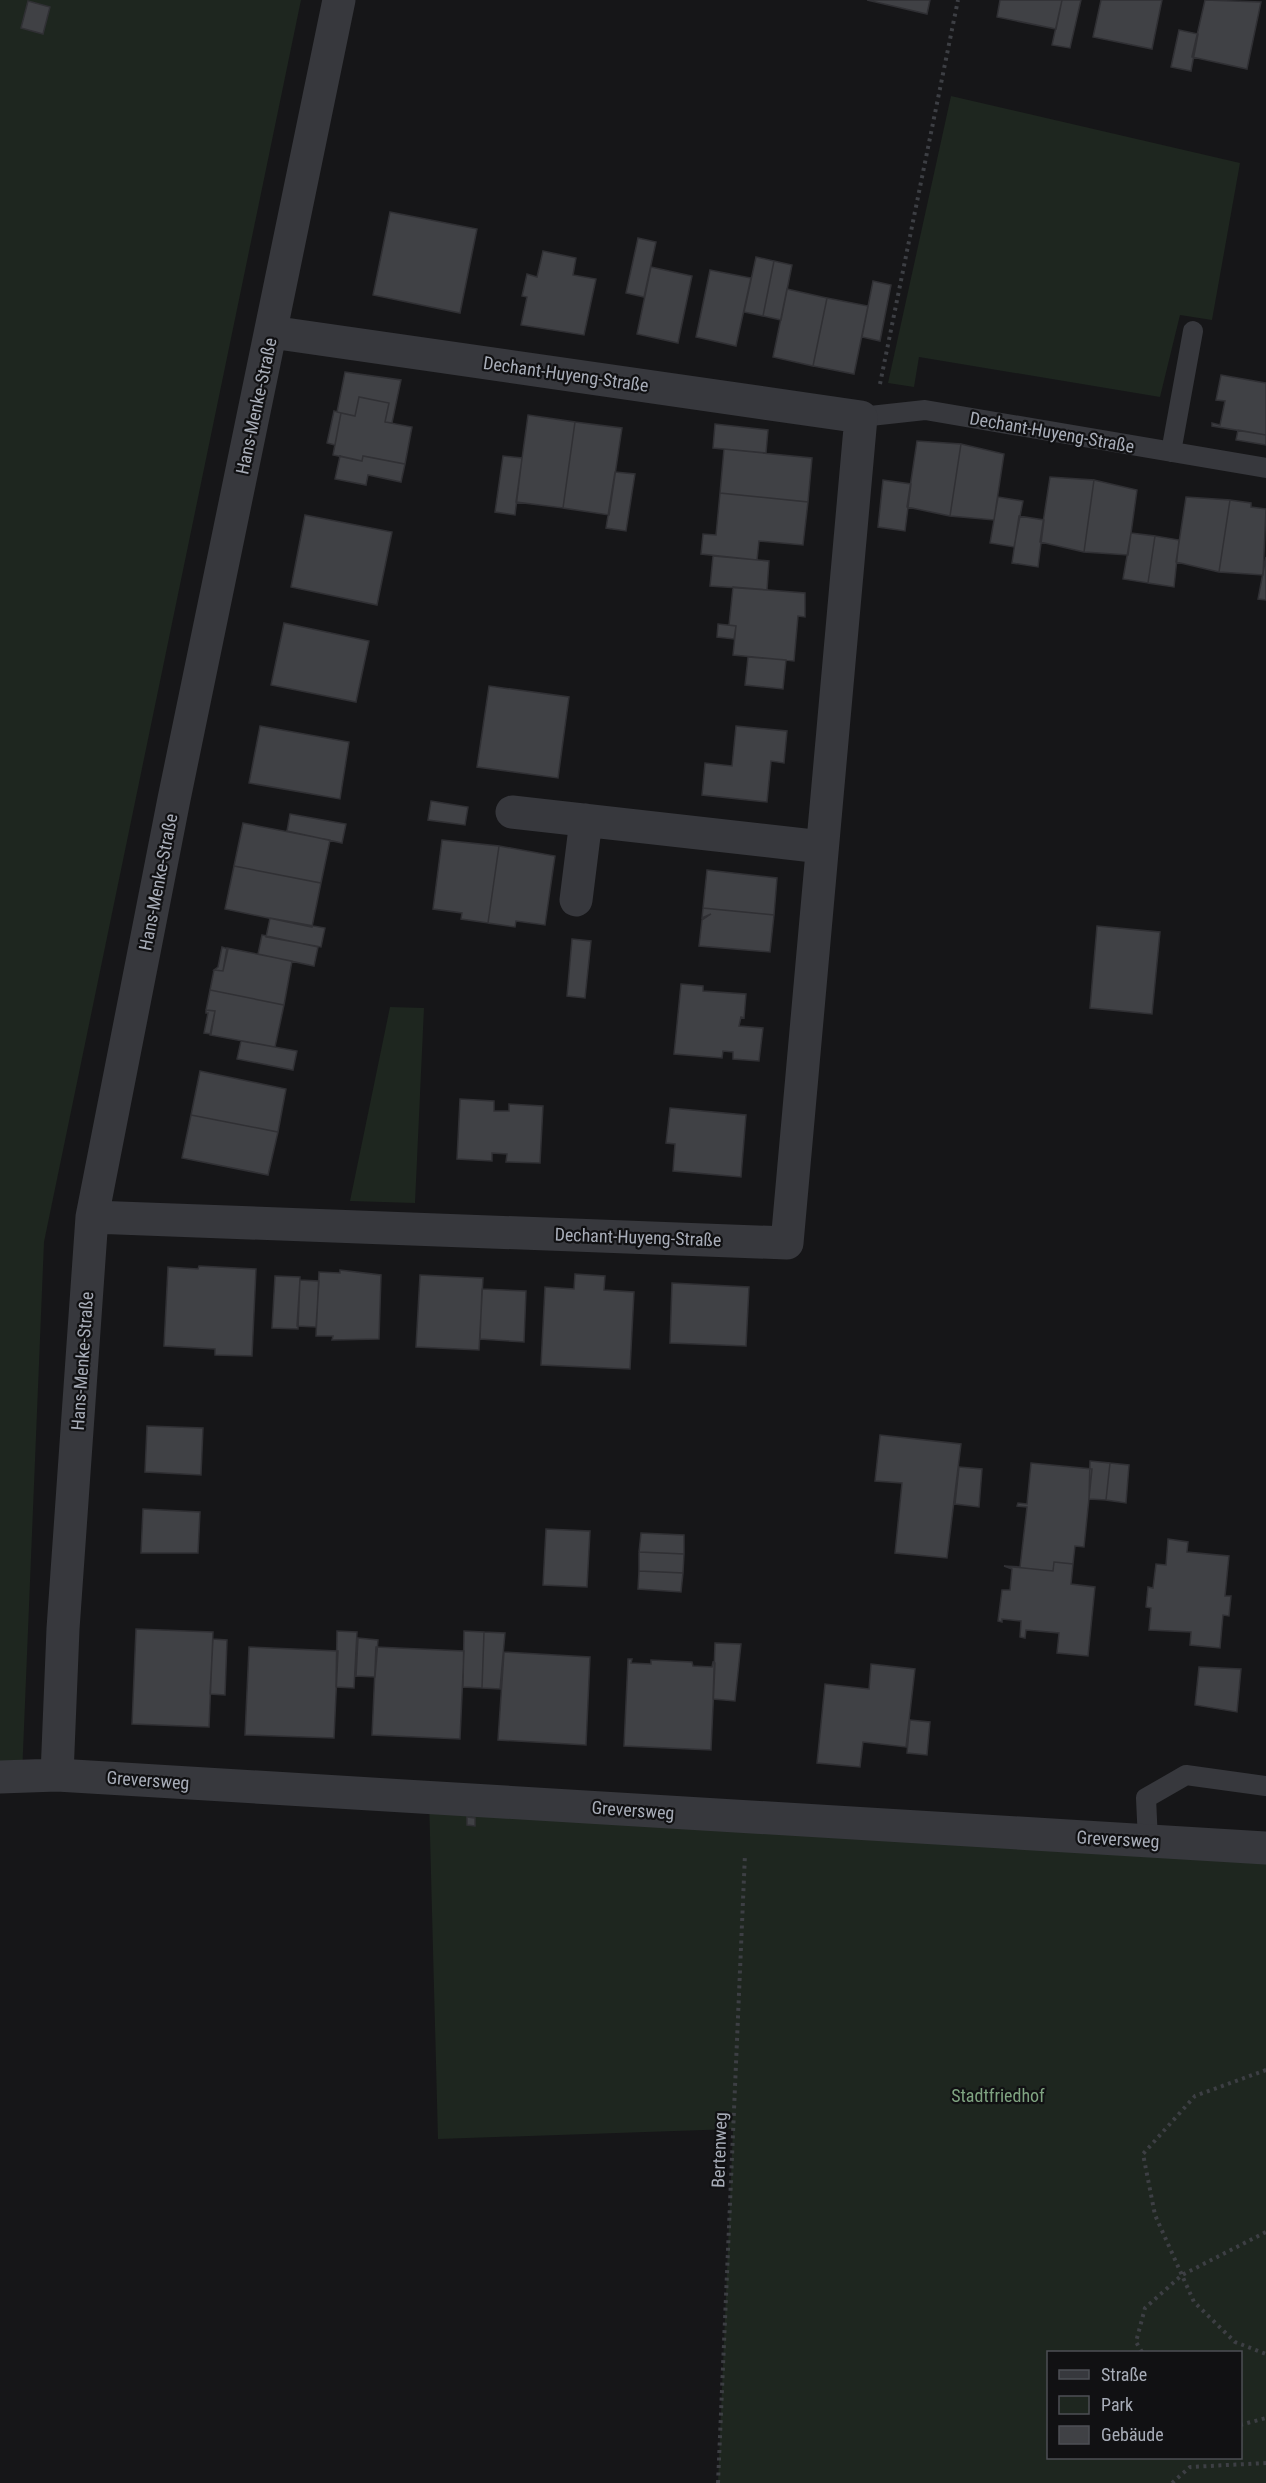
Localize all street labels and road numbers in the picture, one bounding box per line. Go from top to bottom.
street label: Hans-Menke-Straße [231,336,281,476]
street label: Dechant-Huyeng-Straße [482,352,650,396]
street label: Dechant-Huyeng-Straße [968,407,1136,457]
street label: Hans-Menke-Straße [134,812,182,952]
street label: Dechant-Huyeng-Straße [554,1224,722,1250]
street label: Hans-Menke-Straße [67,1291,97,1431]
street label: Greversweg [106,1767,190,1793]
street label: Greversweg [591,1797,675,1823]
street label: Greversweg [1076,1826,1160,1852]
street label: Bertenweg [707,2112,731,2188]

